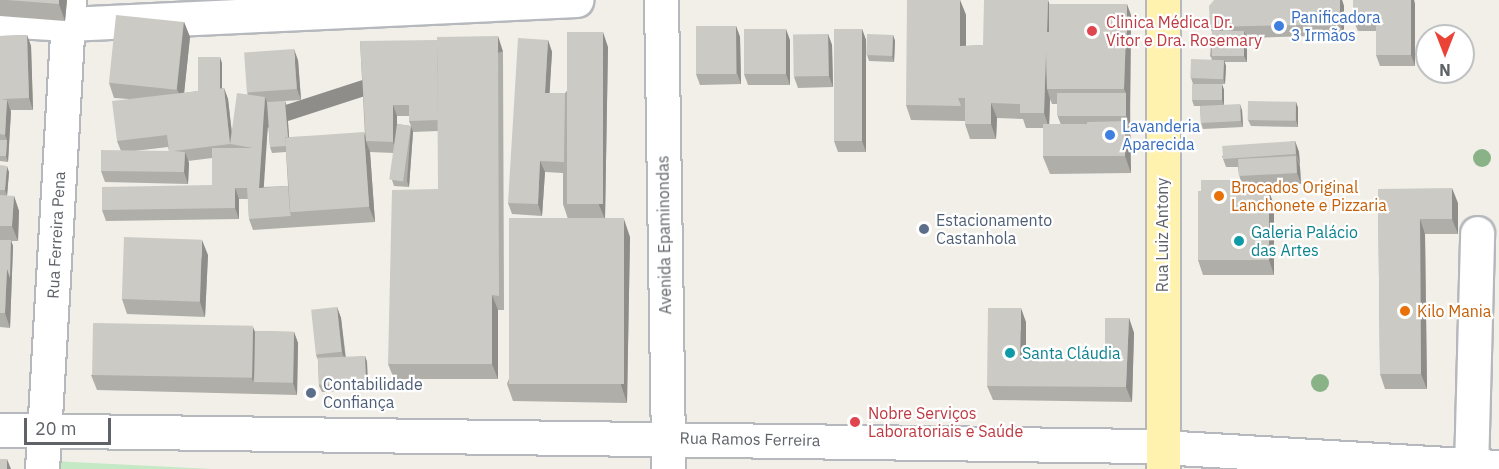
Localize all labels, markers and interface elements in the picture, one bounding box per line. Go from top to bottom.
place label: Panificadora 3 Irmãos [1291,7,1380,45]
place label: Clinica Médica Dr. Vitor e Dra. Rosemary [1106,12,1262,50]
marker: Panificadora 3 Irmãos [1272,19,1286,33]
marker: Clinica Médica Dr. Vitor e Dra. Rosemary [1083,22,1101,40]
north arrow [1415,24,1475,84]
text: N [1439,60,1451,80]
place label: Lavanderia Aparecida [1122,116,1200,154]
marker: Lavanderia Aparecida [1103,128,1117,142]
street label: Avenida Epaminondas [653,155,675,315]
street label: Rua Ferreira Pena [43,171,69,299]
place label: Brocados Original Lanchonete e Pizzaria [1231,177,1387,215]
street label: Rua Luiz Antony [1152,178,1172,292]
marker: Brocados Original Lanchonete e Pizzaria [1212,189,1226,203]
place label: Estacionamento Castanhola [936,210,1052,248]
marker: Estacionamento Castanhola [917,222,931,236]
place label: Galeria Palácio das Artes [1251,222,1358,260]
marker: Galeria Palácio das Artes [1232,234,1246,248]
place label: Kilo Mania [1417,301,1491,321]
marker: Kilo Mania [1398,304,1412,318]
place label: Santa Cláudia [1022,343,1121,363]
marker: Santa Cláudia [1003,346,1017,360]
place label: Contabilidade Confiança [323,374,423,412]
marker: Contabilidade Confiança [304,386,318,400]
place label: Nobre Serviços Laboratoriais e Saúde [868,403,1023,441]
scale bar [27,406,114,444]
marker: Nobre Serviços Laboratoriais e Saúde [846,413,864,431]
text: 20 m [35,417,77,440]
street label: Rua Ramos Ferreira [679,428,821,450]

